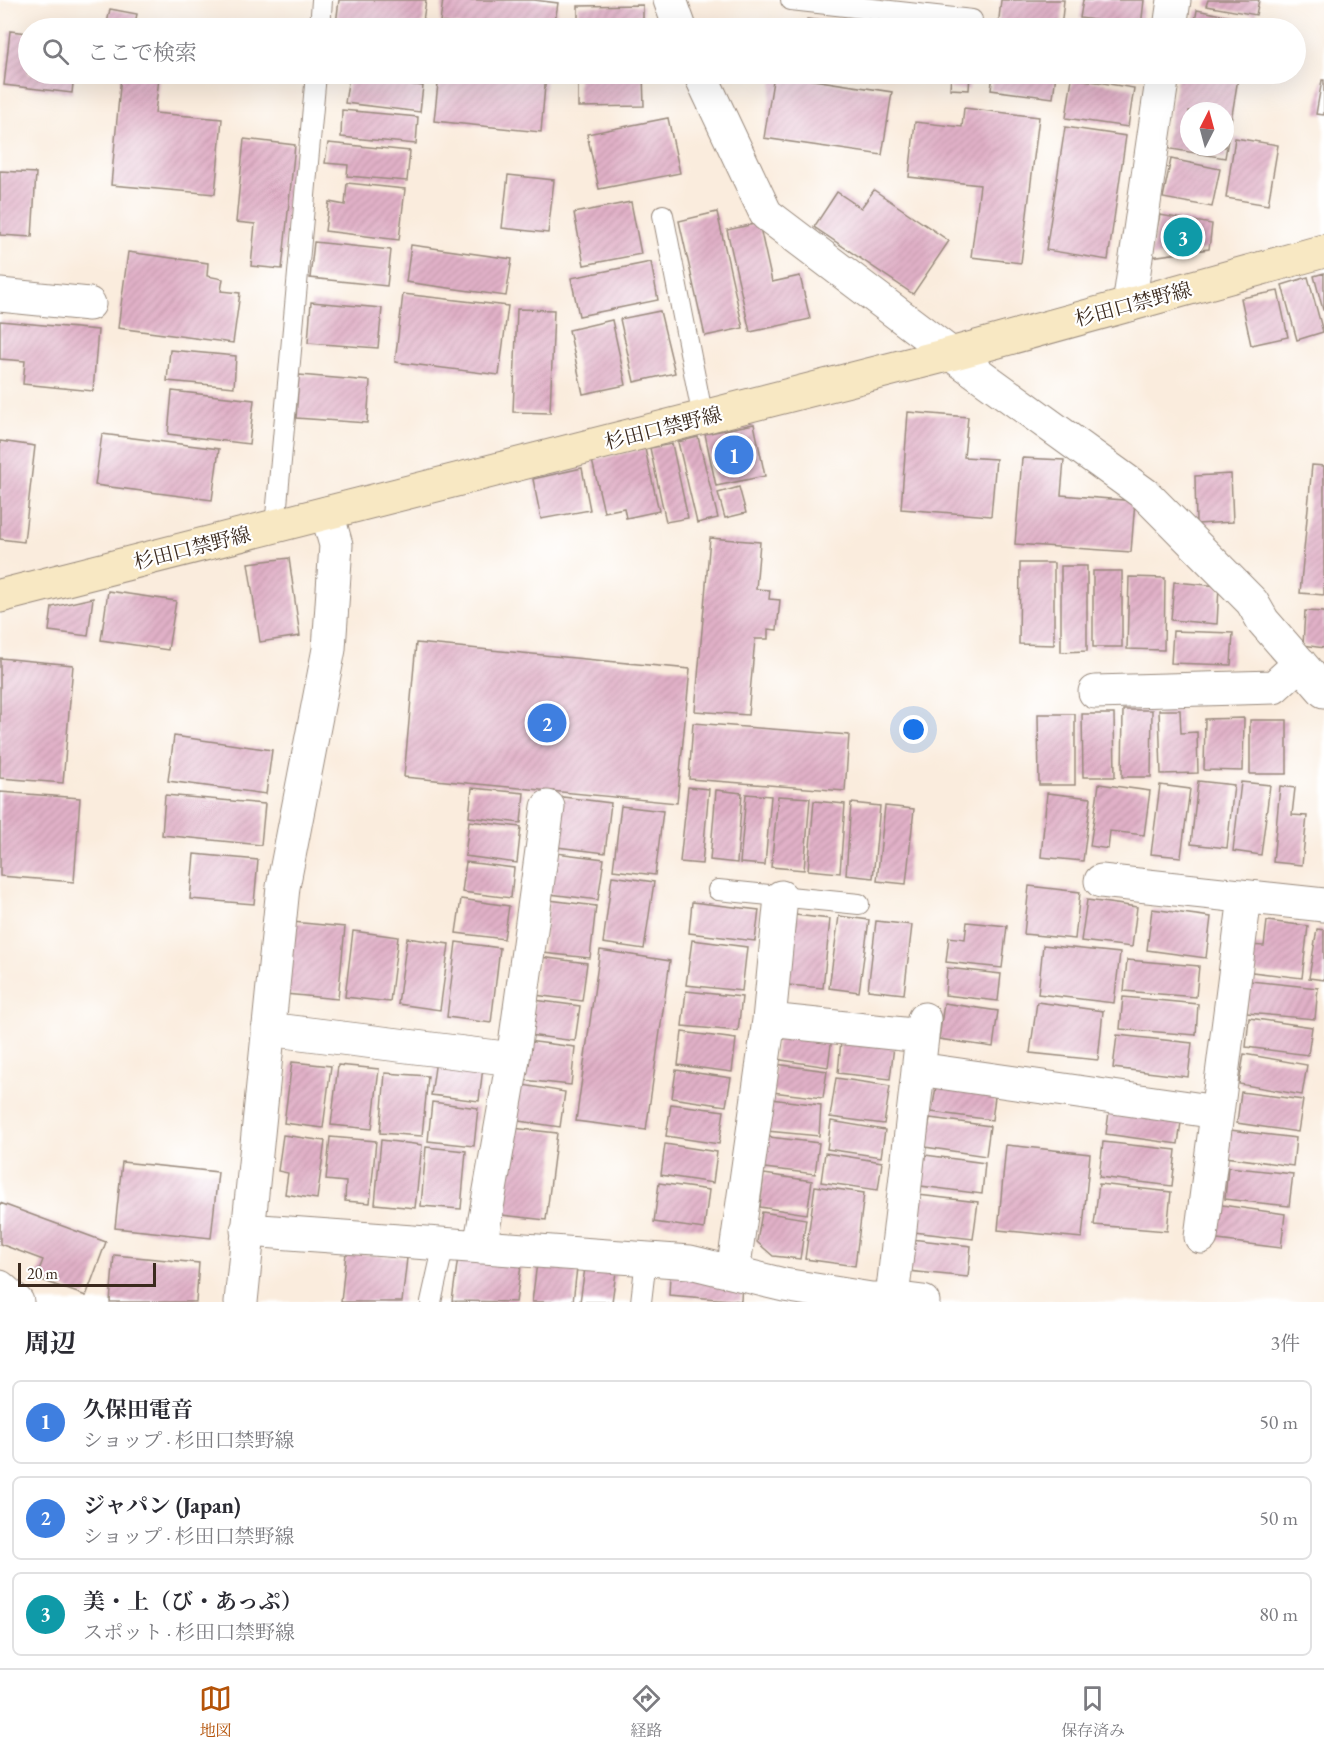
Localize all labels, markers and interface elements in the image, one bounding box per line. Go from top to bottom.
search box [18,18,1306,84]
icon: search [39,35,72,68]
text: ここで検索 [87,38,197,67]
north arrow [1180,102,1234,156]
pin: 3 [1164,214,1202,260]
street label: 杉田口禁野線 [1072,276,1194,332]
street label: 杉田口禁野線 [602,401,724,455]
pin: 1 [714,432,754,478]
street label: 杉田口禁野線 [131,521,253,575]
pin: 2 [528,700,566,746]
your location [899,715,928,744]
scale bar [18,1260,156,1288]
text: 20 m [27,1263,58,1284]
text: 周辺 [24,1326,76,1360]
text: 3件 [1270,1330,1300,1356]
text: 久保田電音 [83,1395,193,1424]
text: 1 [40,1409,51,1435]
text: 50 m [1259,1409,1298,1435]
text: ショップ · 杉田口禁野線 [83,1427,295,1453]
text: ジャパン (Japan) [83,1491,241,1520]
text: 2 [40,1505,51,1531]
text: 50 m [1259,1505,1298,1531]
text: ショップ · 杉田口禁野線 [83,1523,295,1549]
text: 美・上（び・あっぷ） [83,1587,303,1616]
text: 3 [40,1601,51,1627]
text: 80 m [1259,1601,1298,1627]
text: スポット · 杉田口禁野線 [83,1619,295,1645]
tab: 地図 [199,1682,232,1741]
tab: 経路 [630,1682,663,1741]
tab: 保存済み [1061,1682,1125,1741]

